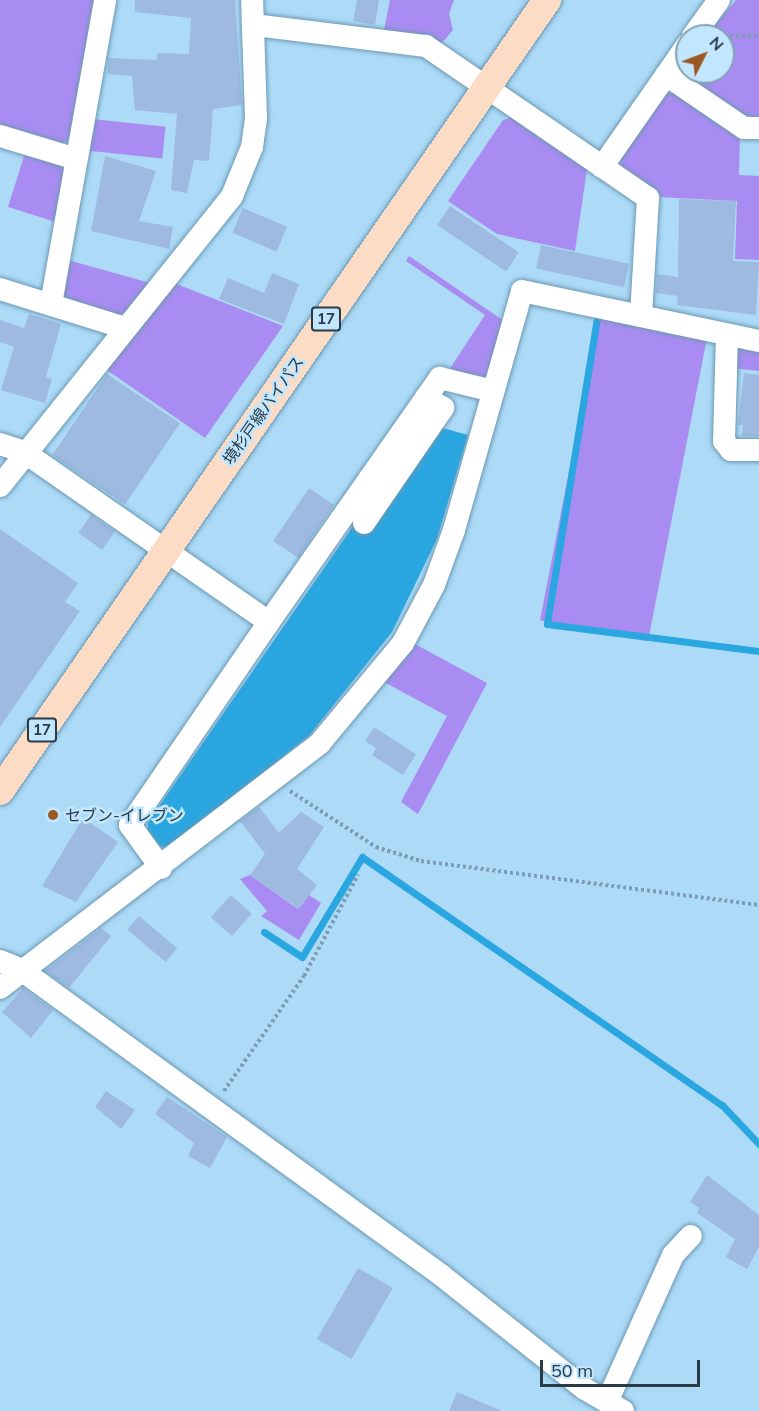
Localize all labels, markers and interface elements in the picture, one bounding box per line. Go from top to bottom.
north arrow [675,24,735,84]
text: N [705,32,728,54]
road number: 17 [311,307,341,331]
street label: 境杉戸線バイパス [218,352,308,468]
road number: 17 [27,718,57,742]
place label: セブン-イレブン [65,805,184,825]
marker: セブン-イレブン [46,808,60,822]
scale bar [543,1348,704,1386]
text: 50 m [551,1359,593,1382]

